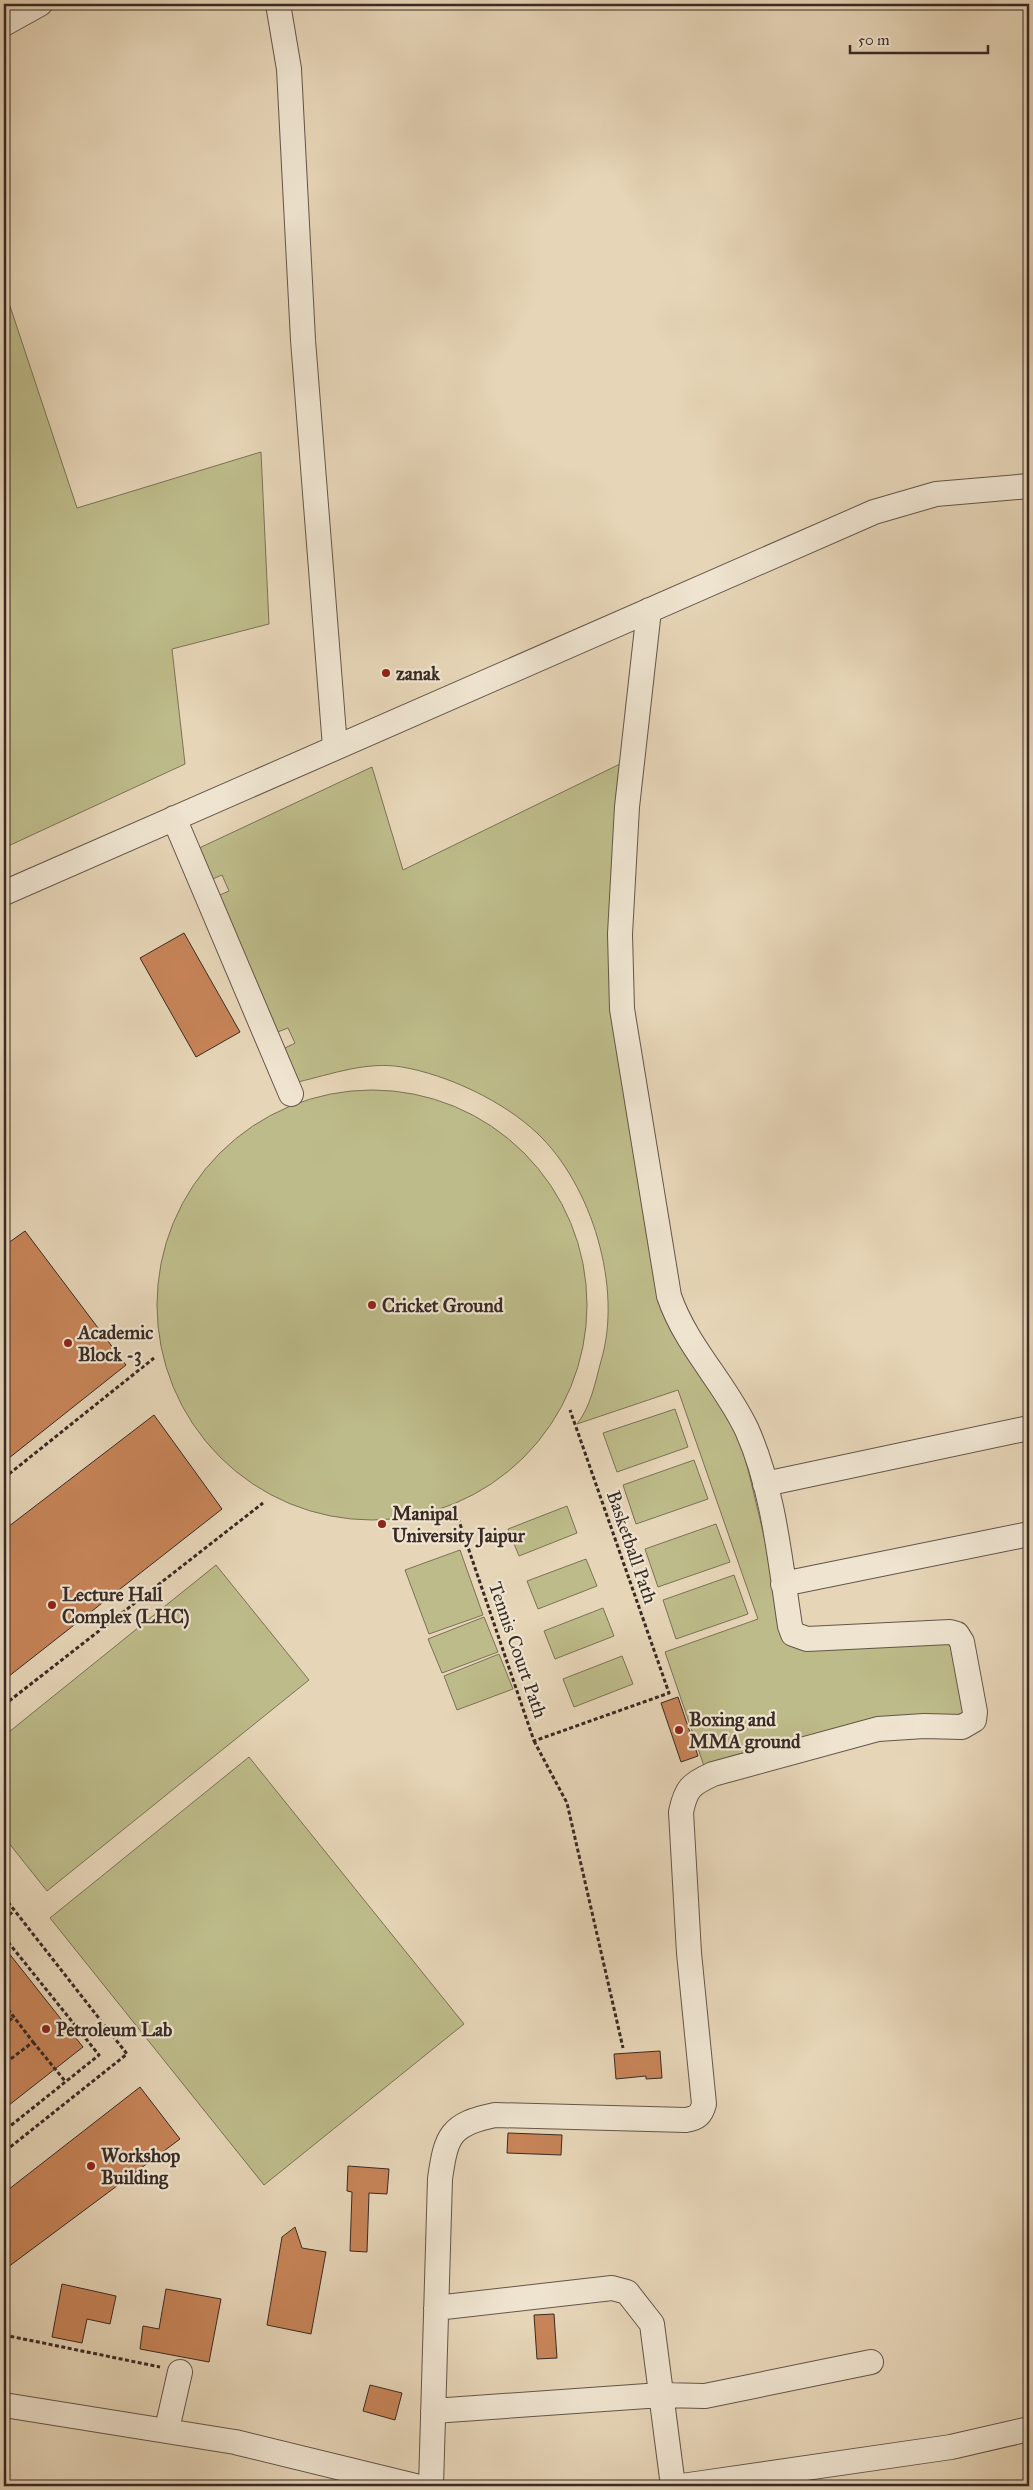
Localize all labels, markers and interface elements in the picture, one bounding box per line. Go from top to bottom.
scale bar [850,22,988,54]
text: 50 m [858,31,890,49]
place label: zanak [396,662,441,685]
marker: zanak [380,667,392,679]
place label: Cricket Ground [382,1294,504,1317]
marker: Cricket Ground [366,1299,378,1311]
place label: Academic Block -3 [76,1321,153,1367]
marker: Academic Block -3 [62,1337,74,1349]
street label: Basketball Path [602,1487,662,1607]
place label: Manipal University Jaipur [392,1502,526,1548]
marker: Manipal University Jaipur [376,1518,388,1530]
street label: Tennis Court Path [484,1579,552,1722]
place label: Lecture Hall Complex (LHC) [62,1583,189,1629]
marker: Lecture Hall Complex (LHC) [46,1599,58,1611]
place label: Boxing and MMA ground [689,1708,801,1754]
marker: Boxing and MMA ground [673,1724,685,1736]
place label: Petroleum Lab [56,2018,172,2041]
marker: Petroleum Lab [40,2023,52,2035]
place label: Workshop Building [101,2144,181,2190]
marker: Workshop Building [85,2160,97,2172]

